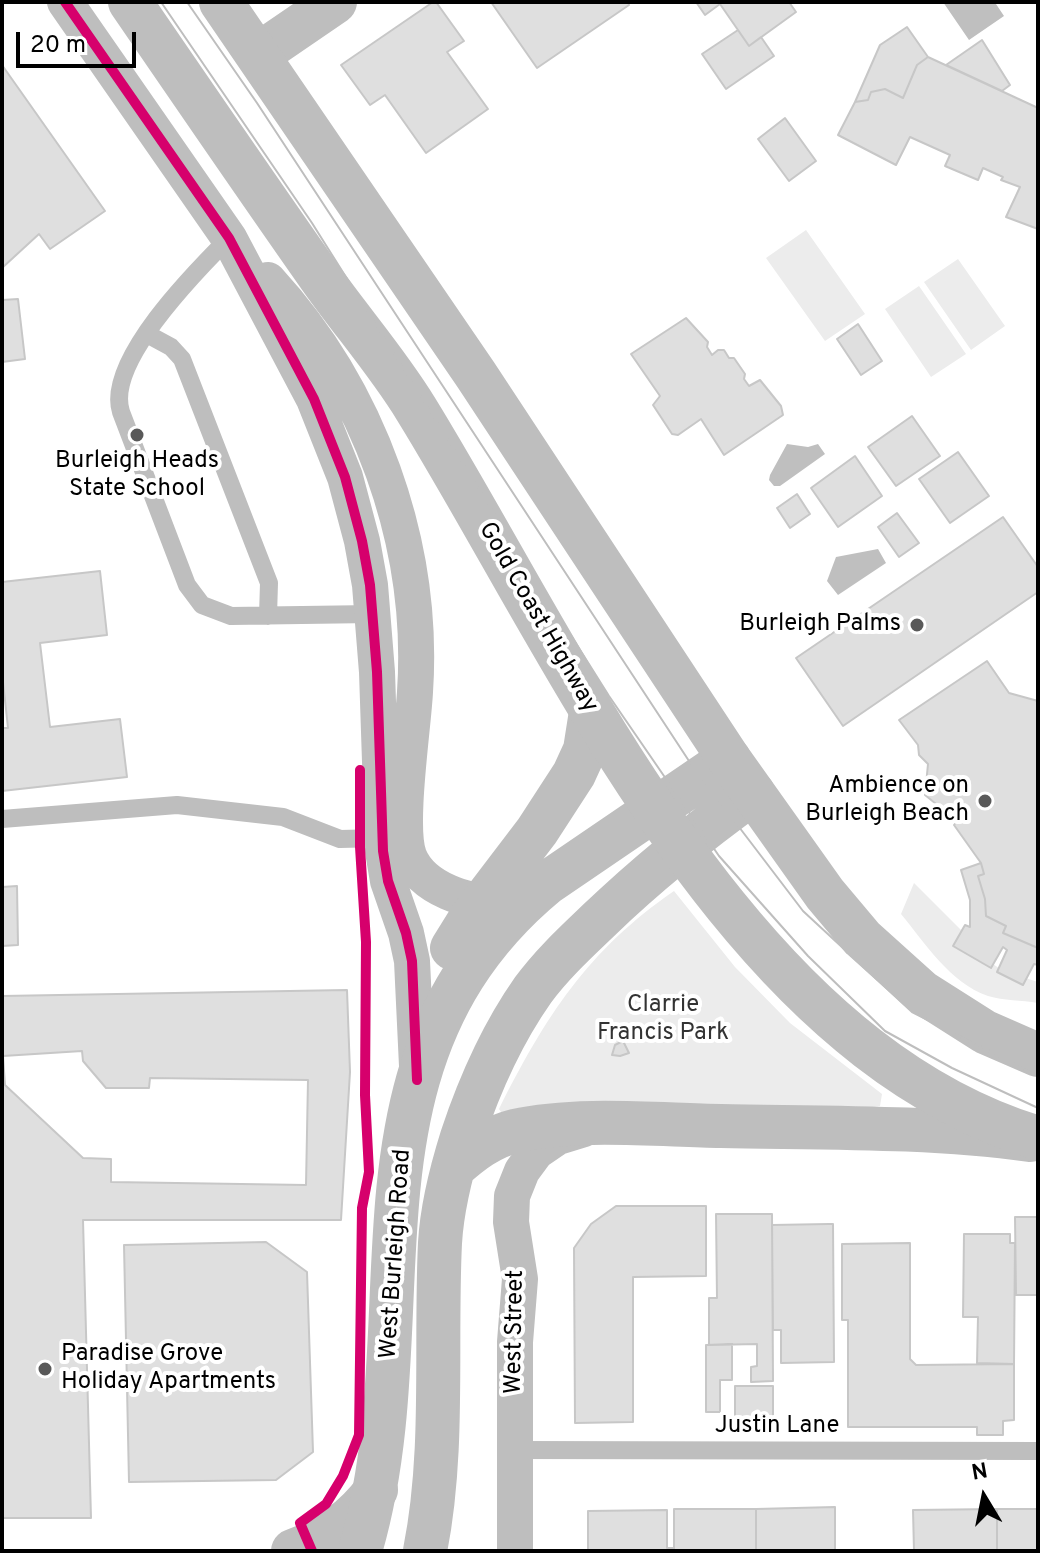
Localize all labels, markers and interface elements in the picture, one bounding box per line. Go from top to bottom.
scale bar [20,16,140,66]
text: 20 m [30,31,86,61]
marker: Burleigh Heads State School [128,426,146,444]
place label: Burleigh Heads State School [55,448,219,504]
street label: Gold Coast Highway [471,518,603,718]
place label: Burleigh Palms [739,611,901,639]
marker: Burleigh Palms [908,616,926,634]
place label: Ambience on Burleigh Beach [805,773,969,829]
marker: Ambience on Burleigh Beach [976,792,994,810]
park label: Clarrie Francis Park [597,992,729,1048]
street label: West Burleigh Road [375,1148,419,1360]
street label: West Street [501,1270,531,1394]
place label: Paradise Grove Holiday Apartments [61,1341,276,1397]
marker: Paradise Grove Holiday Apartments [36,1360,54,1378]
street label: Justin Lane [715,1413,839,1441]
north arrow [944,1457,1024,1537]
text: N [970,1458,990,1488]

